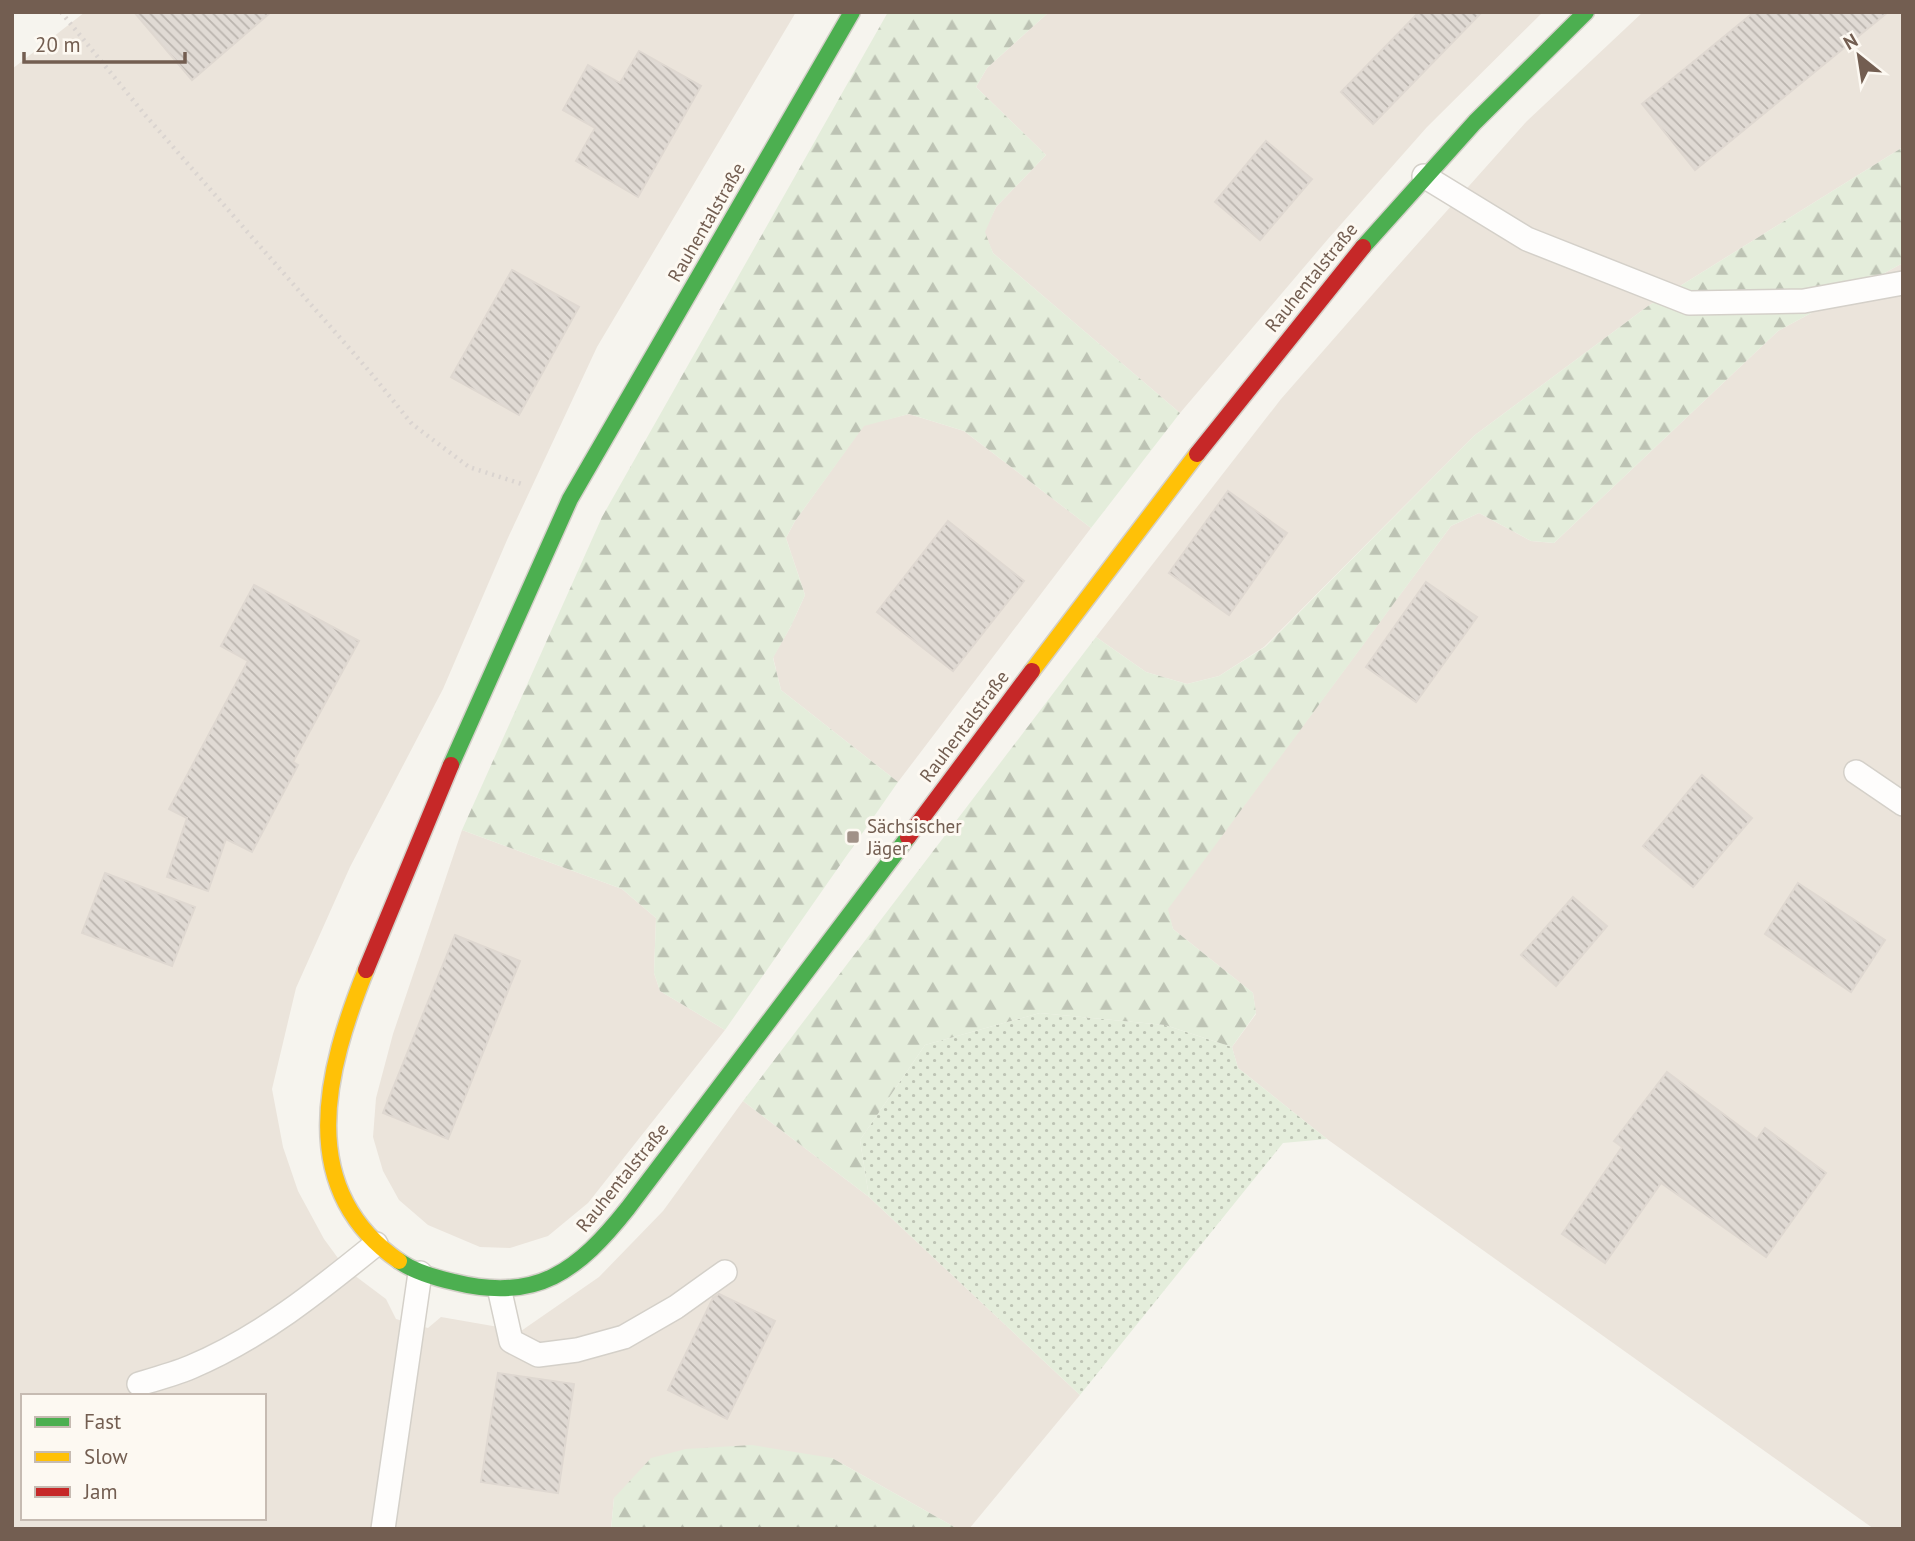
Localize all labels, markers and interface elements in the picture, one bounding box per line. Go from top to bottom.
scale bar [24,21,186,65]
north arrow [1824,21,1894,91]
text: N [1839,28,1862,55]
text: 20 m [35,31,81,58]
street label: Rauhentalstraße [662,158,750,286]
street label: Rauhentalstraße [1260,217,1362,337]
street label: Rauhentalstraße [914,665,1014,787]
place label: Sächsischer Jäger [866,814,962,860]
marker: Sächsischer Jäger [845,829,861,845]
street label: Rauhentalstraße [571,1117,673,1237]
legend [21,1394,266,1520]
text: Fast [84,1408,121,1435]
text: Slow [84,1443,128,1470]
text: Jam [83,1478,118,1505]

